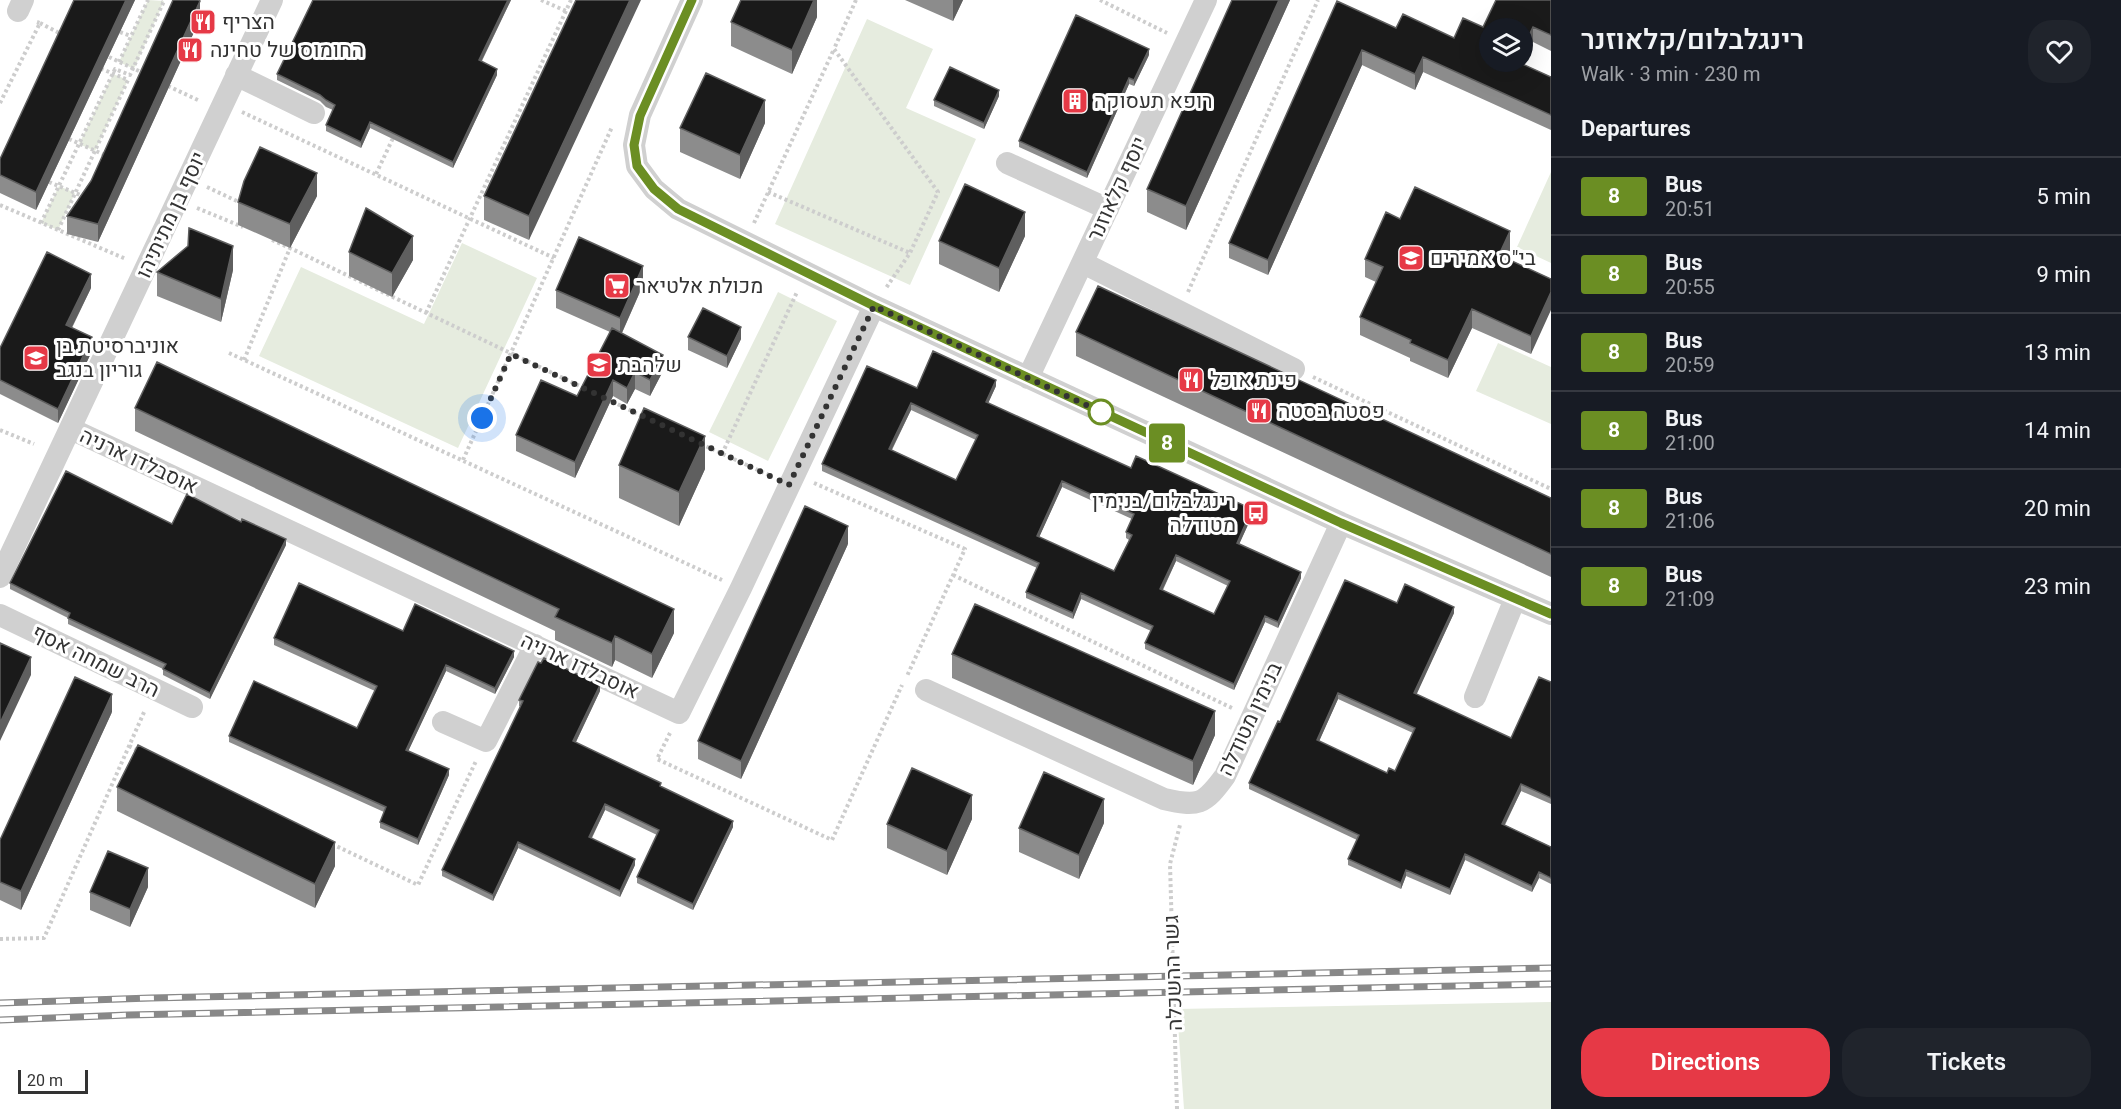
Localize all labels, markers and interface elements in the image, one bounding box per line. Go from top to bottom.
restaurant icon: הצריף [188,7,218,37]
place label: הצריף [222,10,275,34]
map controls [1479,18,1533,72]
button: layers [1479,18,1533,72]
button: heart [2028,20,2091,83]
text: רינגלבלום/קלאוזנר [1581,23,1804,56]
restaurant icon: החומוס של טחינה [175,35,205,65]
place label: החומוס של טחינה [210,38,364,62]
text: Walk · 3 min · 230 m [1581,62,1760,86]
building icon: רופא תעסוקה [1060,86,1090,116]
place label: רופא תעסוקה [1094,89,1213,113]
text: Departures [1581,116,1691,141]
street label: יוסף קלאוזנר [1082,133,1152,245]
street label: יוסף בן מתיתיהו [131,148,211,282]
text: Bus [1665,172,1703,197]
text: 8 [1608,184,1620,208]
text: 5 min [2036,184,2091,209]
text: 20:51 [1665,197,1715,221]
school or university icon: בי"ס אמירים [1396,243,1426,273]
place label: בי"ס אמירים [1430,246,1536,270]
text: Bus [1665,250,1703,275]
text: 8 [1608,262,1620,286]
text: 9 min [2036,262,2091,287]
supermarket icon: מכולת אלטיאר [602,271,632,301]
place label: מכולת אלטיאר [636,274,763,298]
text: 20:55 [1665,275,1715,299]
text: Bus [1665,328,1703,353]
place label: אוניברסיטת בן גוריון בנגב [56,334,179,382]
text: 8 [1608,340,1620,364]
text: 13 min [2024,340,2091,365]
school or university icon: אוניברסיטת בן גוריון בנגב [21,343,51,373]
school or university icon: שלהבת [584,350,614,380]
place label: שלהבת [618,353,682,377]
text: 20:59 [1665,353,1715,377]
restaurant icon: פינת אוכל [1176,365,1206,395]
place label: פינת אוכל [1210,368,1297,392]
restaurant icon: פסטה בסטה [1244,396,1274,426]
unlabelled marker [1088,399,1114,425]
place label: פסטה בסטה [1278,399,1385,423]
your location [467,403,497,433]
text: Bus [1665,406,1703,431]
text: 8 [1608,418,1620,442]
text: 14 min [2024,418,2091,443]
street label: אוסבלדו ארניה [76,423,202,499]
line badge: 8 [1148,424,1186,462]
text: 8 [1161,431,1173,455]
text: 21:00 [1665,431,1715,455]
text: Bus [1665,484,1703,509]
place label: רינגלבלום/בנימין מטודלה [1092,489,1236,537]
text: 8 [1608,496,1620,520]
text: 20 min [2024,496,2091,521]
bus stop icon: רינגלבלום/בנימין מטודלה [1241,498,1271,528]
text: 21:06 [1665,509,1715,533]
text: Bus [1665,562,1703,587]
text: 8 [1608,574,1620,598]
text: 23 min [2024,574,2091,599]
text: 21:09 [1665,587,1715,611]
street label: הרב שמחה אסף [28,620,164,702]
street label: אוסבלדו ארניה [517,628,643,704]
street label: בנימין מטודלה [1213,658,1287,780]
street label: גשר ההשכלה [1159,915,1187,1031]
button: Directions [1581,1028,1830,1097]
button: Tickets [1842,1028,2091,1097]
scale bar [18,1067,88,1094]
text: 20 m [27,1071,63,1090]

